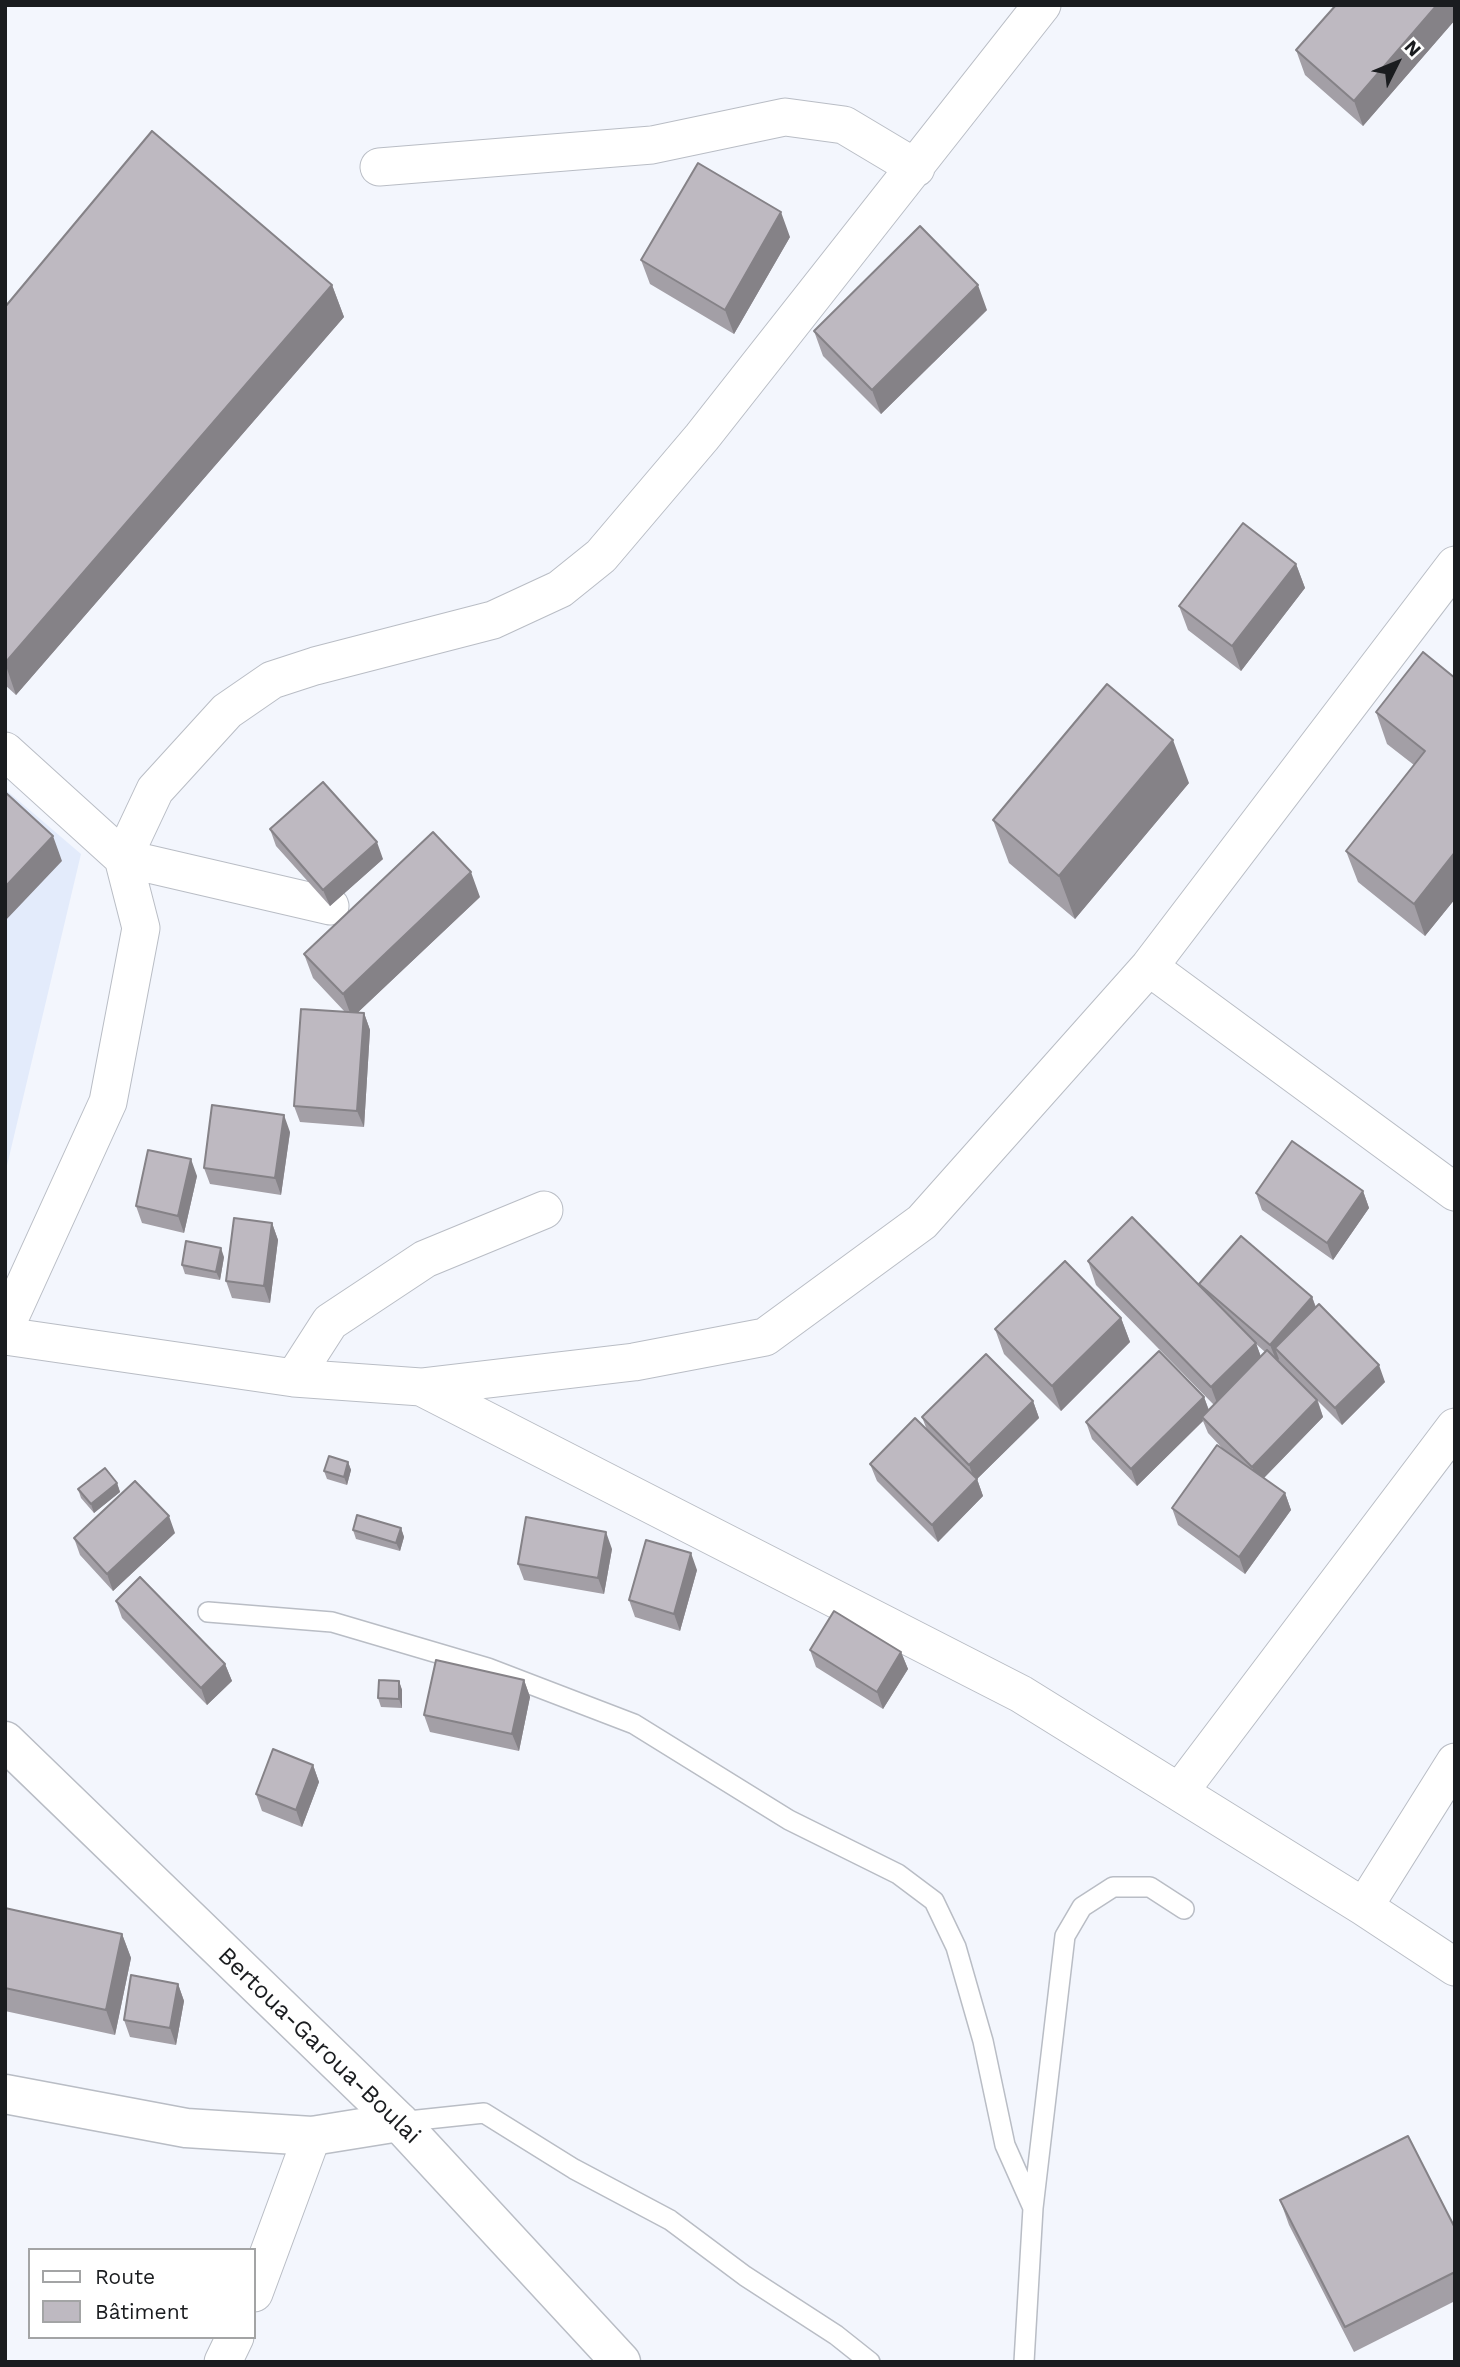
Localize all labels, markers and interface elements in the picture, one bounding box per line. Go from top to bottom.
north arrow [1362,28,1432,98]
text: N [1400,35,1426,61]
street label: Bertoua-Garoua-Boulai [212,1942,426,2150]
legend [28,2248,256,2339]
text: Route [95,2264,155,2289]
text: Bâtiment [95,2299,188,2324]

